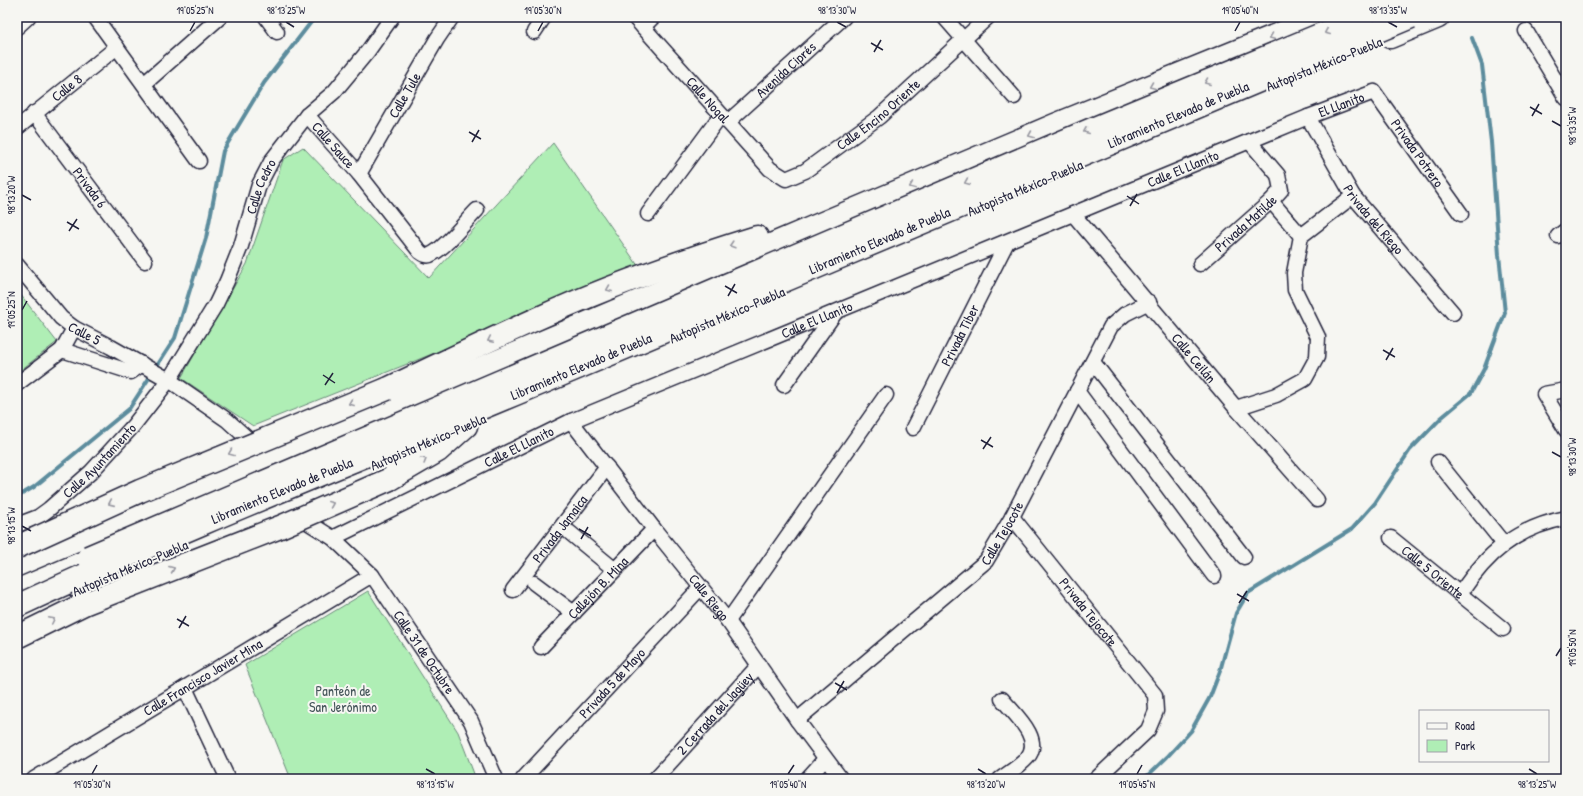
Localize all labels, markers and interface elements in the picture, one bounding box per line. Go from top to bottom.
text: 19°05'25"N [176,4,214,17]
text: 98°13'25"W [267,4,306,17]
text: 19°05'30"N [524,4,562,17]
text: 98°13'30"W [818,4,857,17]
text: 19°05'40"N [1222,4,1258,17]
text: 98°13'35"W [1369,4,1408,17]
one-way arrow [1323,27,1331,35]
street label: Autopista México-Puebla [1263,31,1386,96]
one-way arrow [1269,32,1277,40]
street label: Avenida Ciprés [751,37,820,101]
street label: Calle Tule [383,68,425,121]
street label: Calle 8 [47,69,86,105]
street label: Calle Nogal [682,72,735,127]
street label: Calle Encino Oriente [832,74,924,154]
street label: Libramiento Elevado de Puebla [1105,76,1252,152]
one-way arrow [1203,78,1210,86]
one-way arrow [1148,81,1156,89]
street label: El Llanito [1315,87,1367,121]
text: 98°13'35"W [1566,106,1579,145]
street label: Privada Potrero [1387,115,1449,191]
street label: Calle Sauce [308,117,360,173]
one-way arrow [1083,126,1091,134]
one-way arrow [1028,131,1035,139]
street label: Calle El Llanito [1144,145,1221,191]
street label: Autopista México-Puebla [964,154,1086,221]
street label: Calle Cedro [241,155,280,216]
street label: Privada 6 [69,163,112,212]
text: 98°13'20"W [5,175,18,214]
one-way arrow [963,178,970,186]
one-way arrow [908,181,916,189]
street label: Privada del Riego [1339,181,1409,258]
street label: Privada Matilde [1210,191,1281,256]
street label: Libramiento Elevado de Puebla [806,202,953,278]
one-way arrow [729,240,736,249]
street label: Autopista México-Puebla [666,281,788,348]
one-way arrow [606,284,613,292]
text: 19°05'25"N [5,291,18,329]
street label: Calle El Llanito [778,296,855,342]
street label: Privada Tiber [936,300,983,369]
street label: Calle 5 [64,317,104,349]
street label: Libramiento Elevado de Puebla [507,328,655,404]
street label: Calle Ceilán [1168,329,1221,387]
one-way arrow [487,335,495,343]
one-way arrow [348,399,355,407]
street label: Autopista México-Puebla [367,408,489,475]
street label: Calle Ayuntamiento [58,418,140,502]
street label: Calle El Llanito [480,421,557,471]
text: 98°13'30"W [1566,437,1579,476]
one-way arrow [227,448,235,456]
street label: Libramiento Elevado de Puebla [208,452,356,528]
one-way arrow [420,457,427,465]
street label: Privada Jamaica [527,490,592,566]
one-way arrow [108,498,115,506]
street label: Calle Tejocote [976,498,1028,568]
one-way arrow [328,501,335,509]
text: 98°13'15"W [5,507,18,545]
street label: Autopista México-Puebla [69,534,191,601]
street label: Calle 5 Oriente [1398,540,1469,603]
street label: Callejón B. Mina [563,552,632,623]
one-way arrow [168,566,175,574]
street label: Calle Riego [685,570,734,625]
street label: Privada Tejocote [1055,573,1123,650]
street label: Calle 31 de Octubre [389,606,460,698]
one-way arrow [48,617,55,625]
text: 19°05'50"N [1566,629,1579,667]
street label: Calle Francisco Javier Mina [139,633,266,720]
street label: Privada 5 de Mayo [574,643,649,722]
street label: 2 Cerrada del Jagüey [672,667,758,758]
park label: Panteón de San Jerónimo [309,681,377,716]
legend [1419,710,1549,762]
text: Road [1455,717,1475,734]
text: Park [1455,737,1475,754]
text: 19°05'30"N [73,778,111,791]
text: 98°13'15"W [416,778,454,791]
text: 19°05'40"N [770,778,806,791]
text: 98°13'20"W [967,778,1006,791]
text: 19°05'45"N [1119,778,1155,791]
text: 98°13'25"W [1518,778,1557,791]

